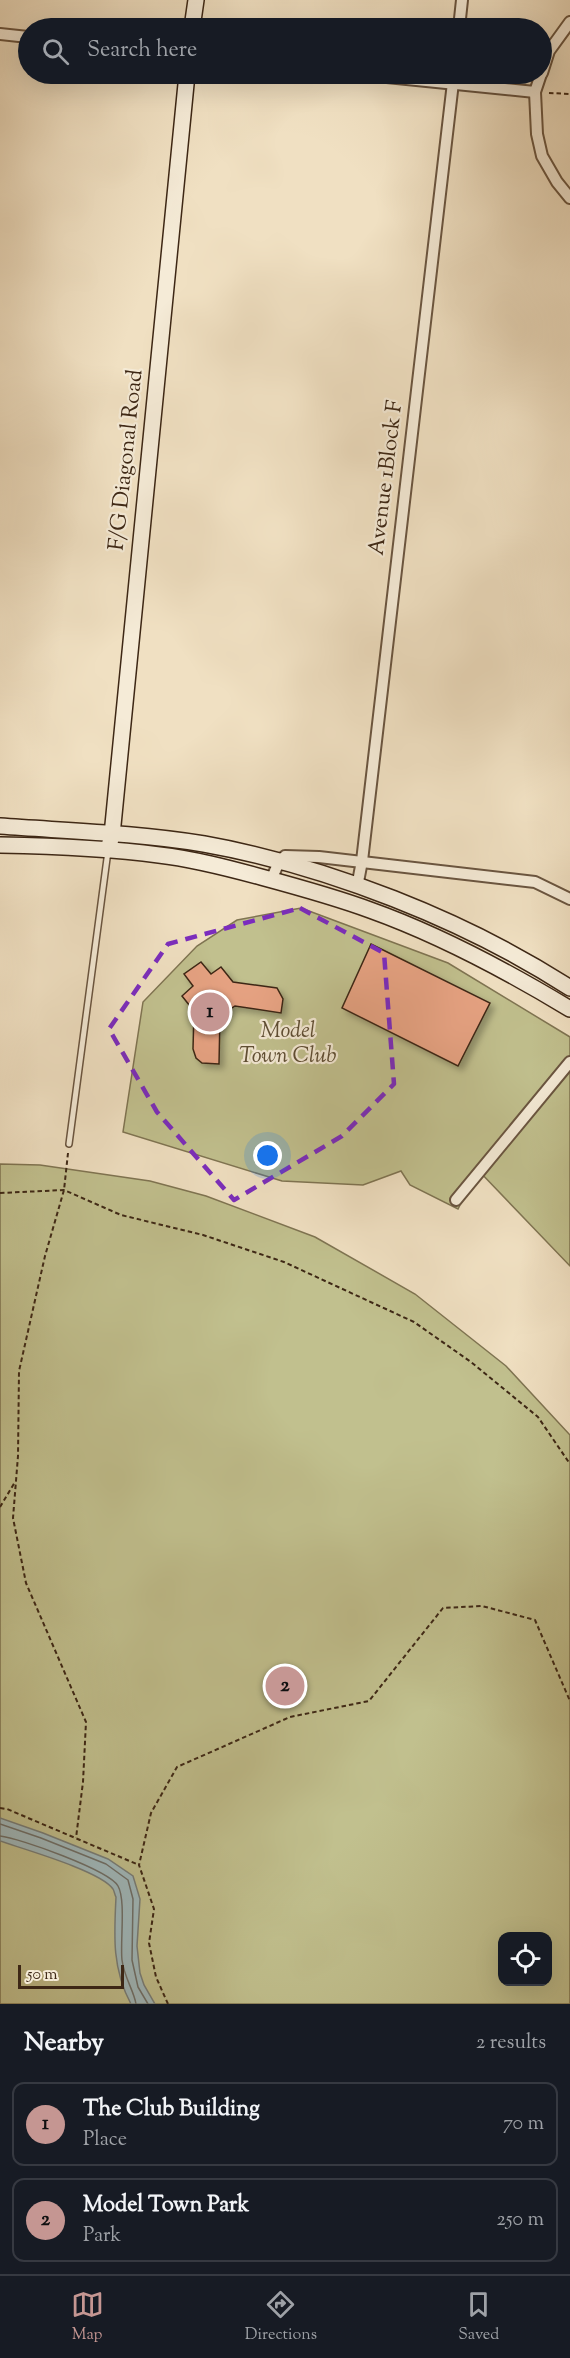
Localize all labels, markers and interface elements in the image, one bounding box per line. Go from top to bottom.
search box [18,18,552,84]
icon: search [39,35,72,68]
text: Search here [87,35,197,67]
street label: F/G Diagonal Road [102,368,152,552]
street label: Avenue 1Block F [362,399,412,557]
pin: 1 [190,990,230,1034]
park label: Model Town Club [239,1016,337,1073]
your location [253,1141,282,1170]
pin: 2 [266,1664,304,1708]
map controls [498,1932,552,1986]
button: locate [498,1932,552,1986]
scale bar [18,1962,124,1990]
text: 50 m [27,1964,58,1987]
text: Nearby [24,2025,104,2062]
text: 2 results [476,2029,546,2058]
text: The Club Building [83,2094,260,2126]
text: 1 [42,2110,49,2139]
text: 70 m [503,2110,544,2139]
text: Place [83,2126,127,2155]
text: Model Town Park [83,2190,249,2222]
text: 2 [41,2206,50,2235]
text: 250 m [496,2206,544,2235]
text: Park [83,2222,121,2251]
tab: Map [71,2288,104,2347]
tab: Directions [245,2288,317,2347]
tab: Saved [458,2288,499,2347]

